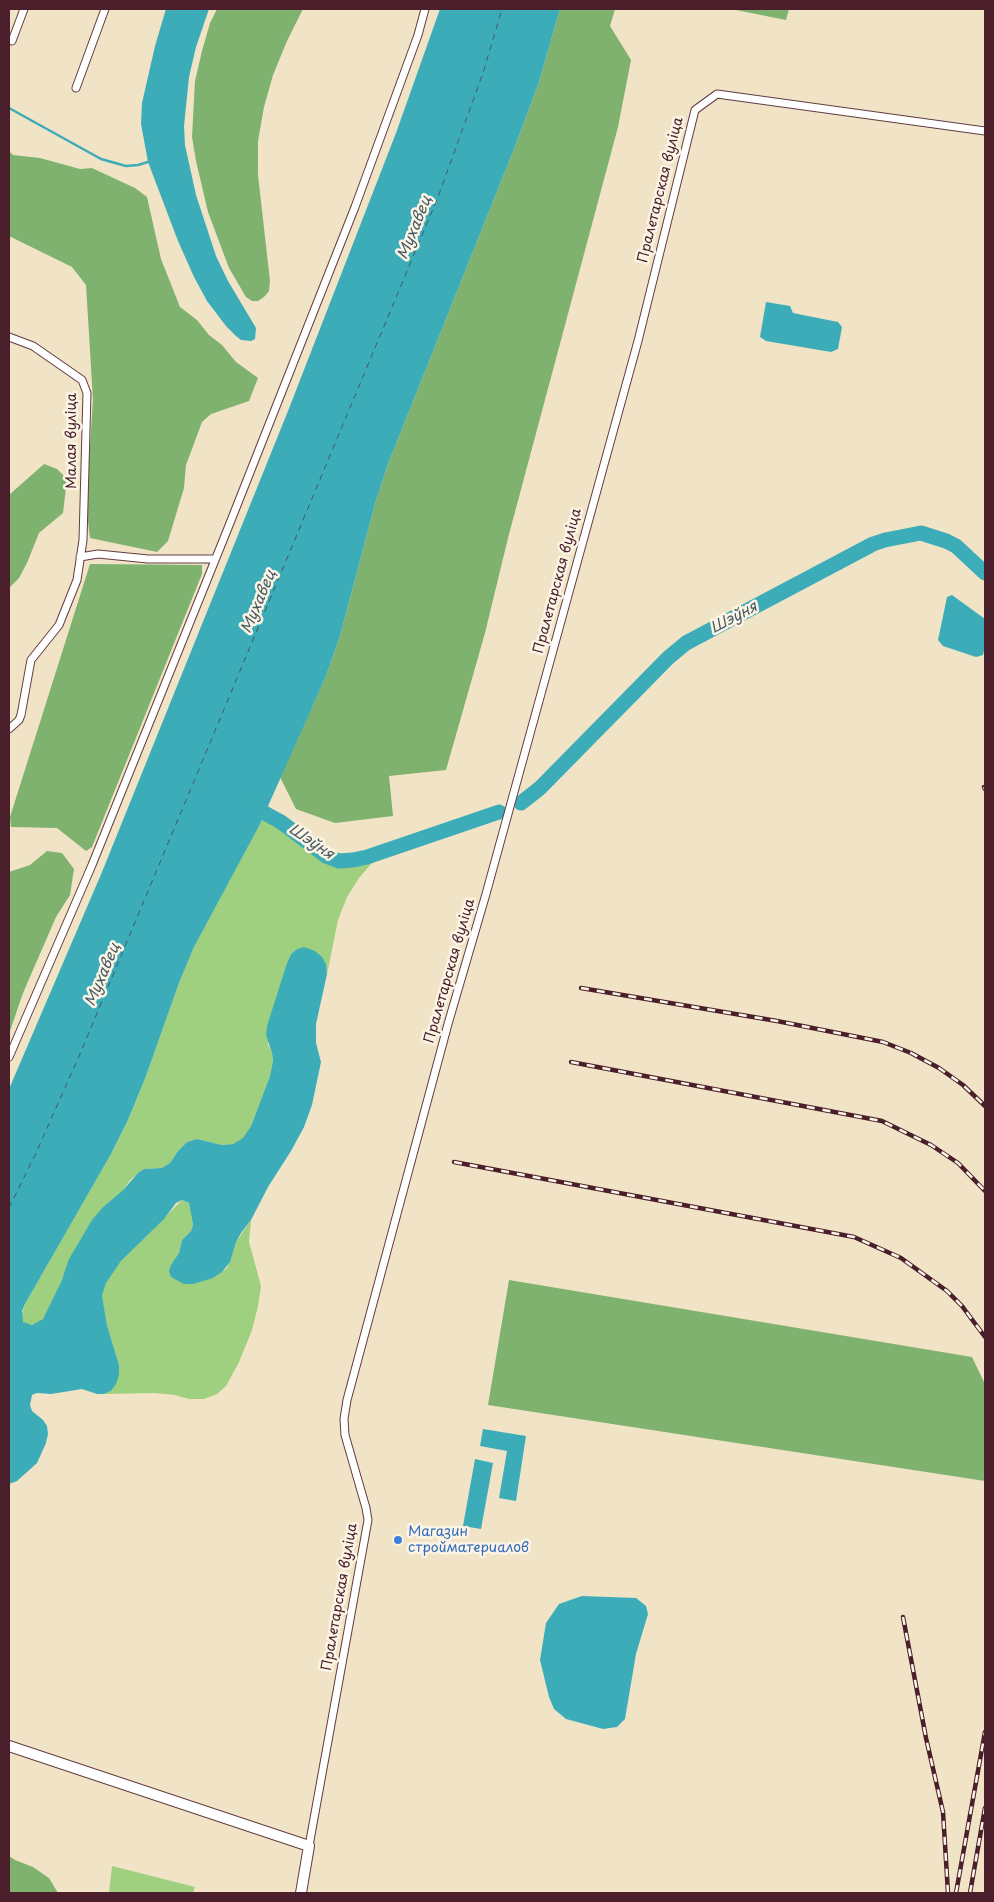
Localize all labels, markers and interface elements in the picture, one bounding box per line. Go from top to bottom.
street label: Пралетарская вуліца [635,115,687,265]
water label: Мухавец [394,194,436,262]
street label: Малая вуліца [64,393,80,489]
street label: Пралетарская вуліца [531,507,585,655]
water label: Мухавец [238,568,280,636]
water label: Шэўня [707,598,761,638]
water label: Шэўня [285,820,337,864]
street label: Пралетарская вуліца [421,897,479,1045]
water label: Мухавец [82,941,124,1009]
street label: Пралетарская вуліца [319,1522,361,1672]
place label: Магазин стройматериалов [408,1524,529,1556]
marker: Магазин стройматериалов [392,1534,404,1546]

